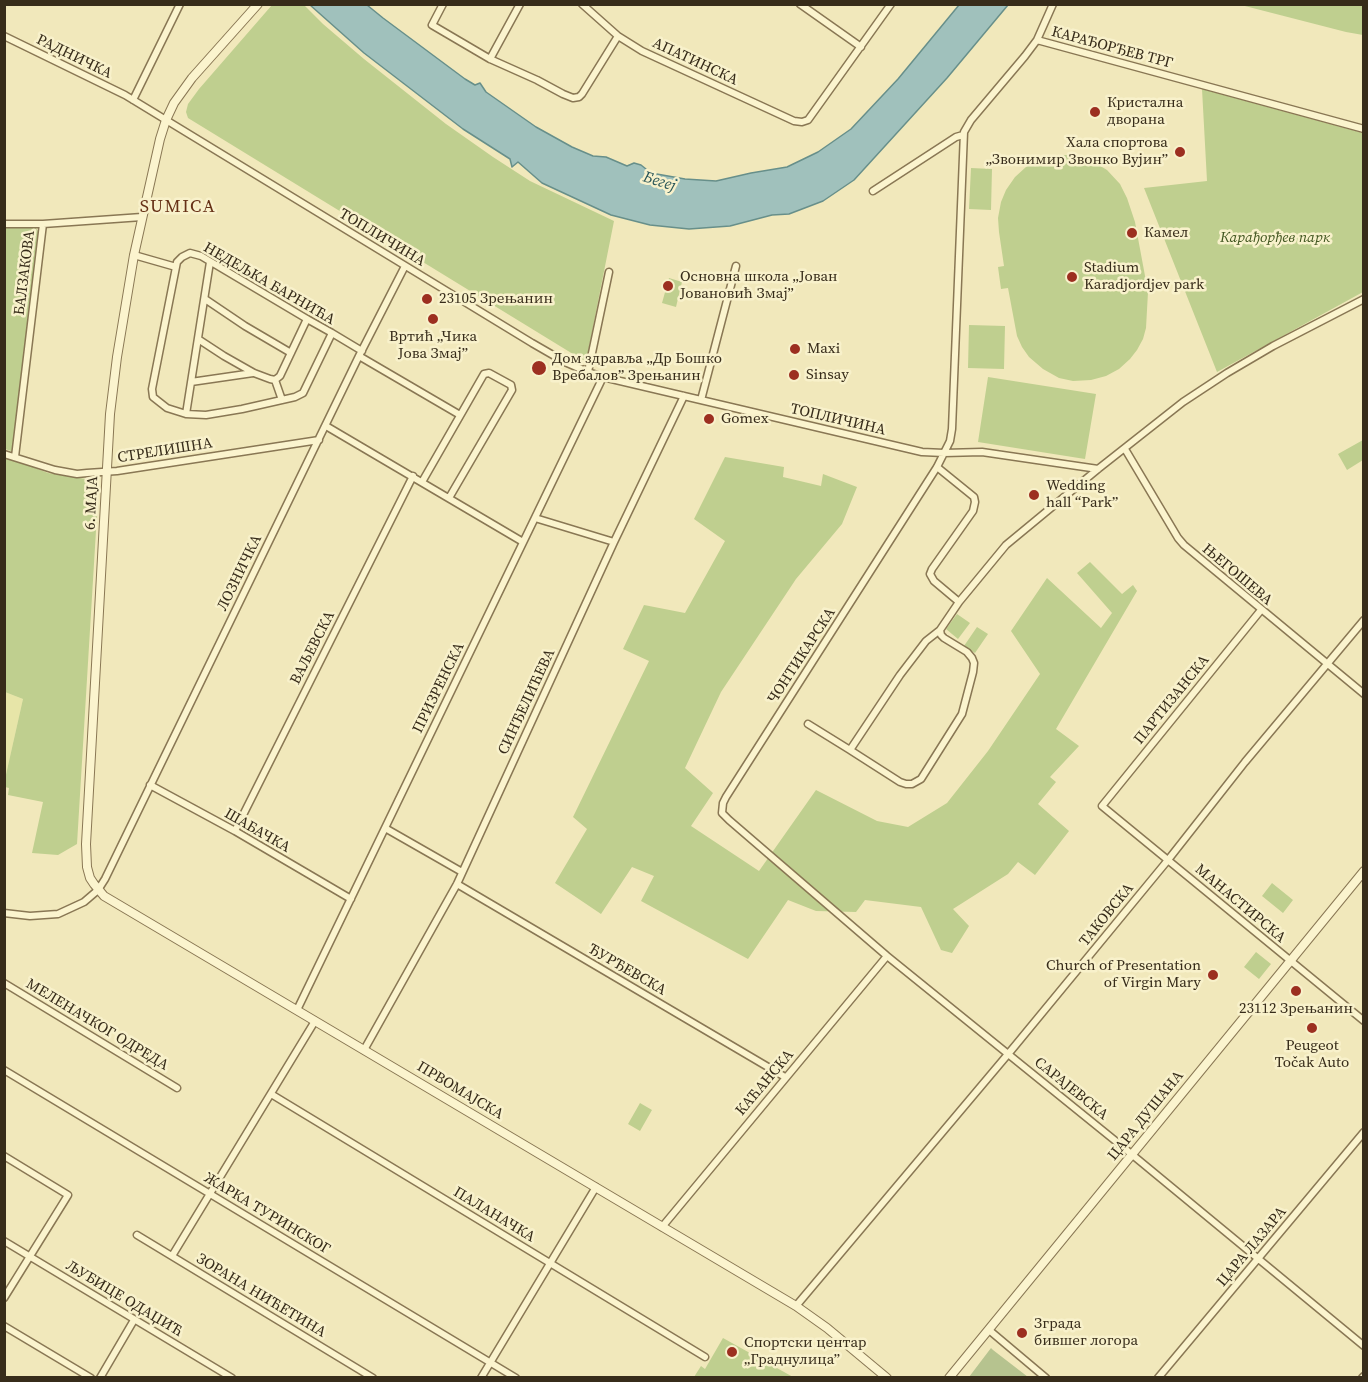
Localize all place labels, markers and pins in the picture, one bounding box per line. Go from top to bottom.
place label: Кристална дворана [1107,94,1183,129]
marker: Кристална дворана [1088,105,1102,119]
place label: Хала спортова „Звонимир Звонко Вујин” [986,134,1168,169]
marker: Хала спортова „Звонимир Звонко Вујин” [1173,145,1187,159]
place label: Камел [1144,224,1188,242]
marker: Камел [1125,226,1139,240]
place label: Stadium Karadjordjev park [1084,259,1204,294]
place label: Основна школа „Јован Јовановић Змај” [680,268,837,303]
marker: Stadium Karadjordjev park [1065,270,1079,284]
marker: Основна школа „Јован Јовановић Змај” [661,279,675,293]
place label: 23105 Зрењанин [439,290,553,308]
marker: 23105 Зрењанин [420,292,434,306]
marker: Вртић „Чика Јова Змај” [426,312,440,326]
place label: Вртић „Чика Јова Змај” [389,328,477,363]
place label: Maxi [807,340,840,358]
marker: Maxi [788,342,802,356]
place label: Дом здравља „Др Бошко Вребалов” Зрењанин [552,350,722,385]
marker: Дом здравља „Др Бошко Вребалов” Зрењанин [530,359,548,377]
place label: Sinsay [806,366,849,384]
marker: Sinsay [787,368,801,382]
place label: Gomex [721,410,769,428]
marker: Gomex [702,412,716,426]
place label: Wedding hall “Park” [1046,477,1118,512]
marker: Wedding hall “Park” [1027,488,1041,502]
place label: Church of Presentation of Virgin Mary [1046,957,1201,992]
marker: Church of Presentation of Virgin Mary [1206,968,1220,982]
marker: 23112 Зрењанин [1289,984,1303,998]
place label: 23112 Зрењанин [1239,1000,1353,1018]
marker: Peugeot Točak Auto [1305,1021,1319,1035]
place label: Peugeot Točak Auto [1275,1037,1349,1072]
place label: Зграда бившег логора [1034,1315,1138,1350]
marker: Зграда бившег логора [1015,1326,1029,1340]
place label: Спортски центар „Граднулица” [744,1334,867,1369]
marker: Спортски центар „Граднулица” [725,1345,739,1359]

